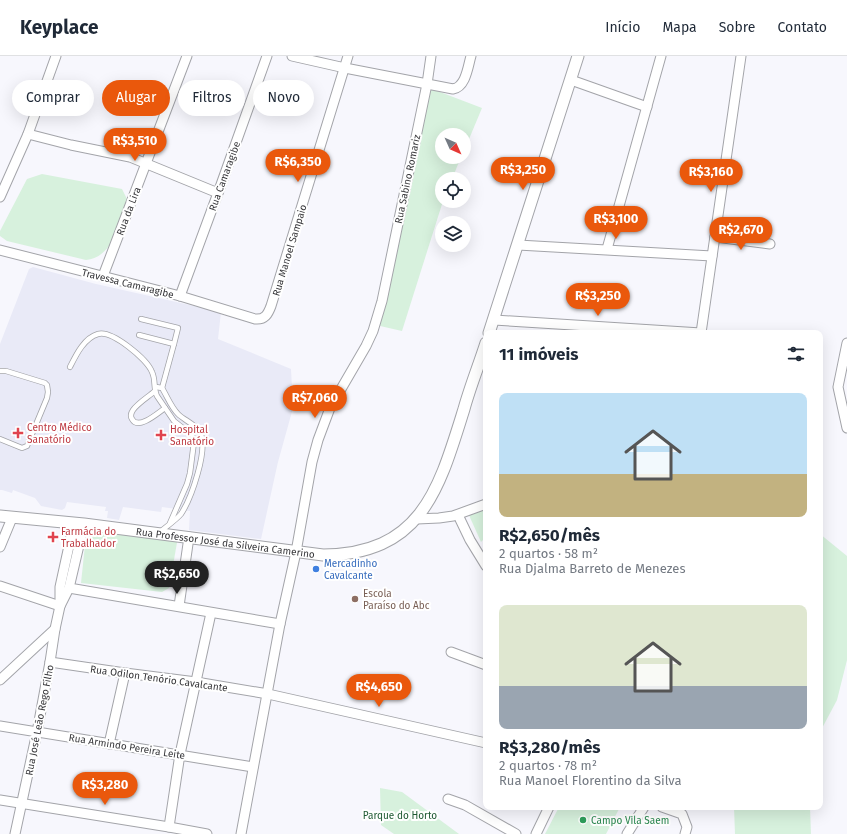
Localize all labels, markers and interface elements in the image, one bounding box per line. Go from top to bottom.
text: Keyplace [20,16,98,39]
text: Início [605,19,640,36]
text: Mapa [662,19,697,36]
text: Sobre [719,19,755,36]
text: Contato [777,19,827,36]
chip: Comprar [12,80,94,116]
chip: Alugar [102,80,170,116]
chip: Filtros [178,80,245,116]
chip: Novo [253,80,314,116]
pin: R$3,510 [98,128,172,162]
north arrow [435,128,471,164]
map controls [435,128,471,252]
text: R$3,510 [113,133,157,148]
street label: Rua Sabino Romariz [393,133,423,225]
street label: Rua Camaragibe [207,140,243,213]
pin: R$6,350 [261,149,335,183]
text: R$6,350 [274,154,322,169]
pin: R$3,250 [486,157,560,191]
pin: R$3,160 [674,159,748,193]
text: R$3,250 [500,162,546,177]
text: R$3,160 [689,164,733,179]
button: locate [435,172,471,208]
street label: Rua da Lira [114,186,144,237]
street label: Rua Manoel Sampaio [270,203,310,298]
pin: R$3,100 [579,206,653,240]
text: R$3,100 [594,211,638,226]
button: layers [435,216,471,252]
pin: R$2,670 [704,217,778,251]
text: R$2,670 [718,222,764,237]
street label: Travessa Camaragibe [80,267,175,301]
pin: R$3,250 [561,283,635,317]
text: R$3,250 [575,288,621,303]
icon: filters [785,343,807,365]
text: 11 imóveis [499,344,578,365]
pin: R$7,060 [278,385,352,419]
text: R$7,060 [292,390,338,405]
icon: home [617,419,689,491]
place label: Centro Médico Sanatório [27,422,92,446]
place label: Hospital Sanatório [170,424,214,448]
marker: Centro Médico Sanatório [12,427,24,439]
marker: Hospital Sanatório [155,429,167,441]
text: R$2,650/mês [499,525,600,546]
place label: Farmácia do Trabalhador [61,526,116,550]
street label: Rua Professor José da Silveira Camerino [135,526,316,561]
marker: Farmácia do Trabalhador [48,532,58,542]
text: 2 quartos · 58 m² [499,546,598,561]
place label: Mercadinho Cavalcante [324,558,377,582]
pin: R$2,650 [140,561,214,595]
text: Rua Djalma Barreto de Menezes [499,561,685,576]
marker: Mercadinho Cavalcante [311,564,321,574]
text: R$2,650 [154,566,200,581]
place label: Escola Paraíso do Abc [363,588,430,612]
marker: Escola Paraíso do Abc [350,594,360,604]
icon: home [617,631,689,703]
street label: Rua Odilon Tenório Cavalcante [89,663,228,695]
street label: Rua José Leão Rego Filho [23,664,57,777]
pin: R$4,650 [342,674,416,708]
text: R$4,650 [355,679,403,694]
street label: Rua Armindo Pereira Leite [68,732,186,762]
text: R$3,280/mês [499,737,601,758]
text: 2 quartos · 78 m² [499,758,597,773]
pin: R$3,280 [68,772,142,806]
text: Rua Manoel Florentino da Silva [499,773,682,788]
text: R$3,280 [82,777,128,792]
park label: Parque do Horto [363,810,437,822]
marker: Campo Vila Saem [578,815,588,825]
place label: Campo Vila Saem [591,815,669,827]

